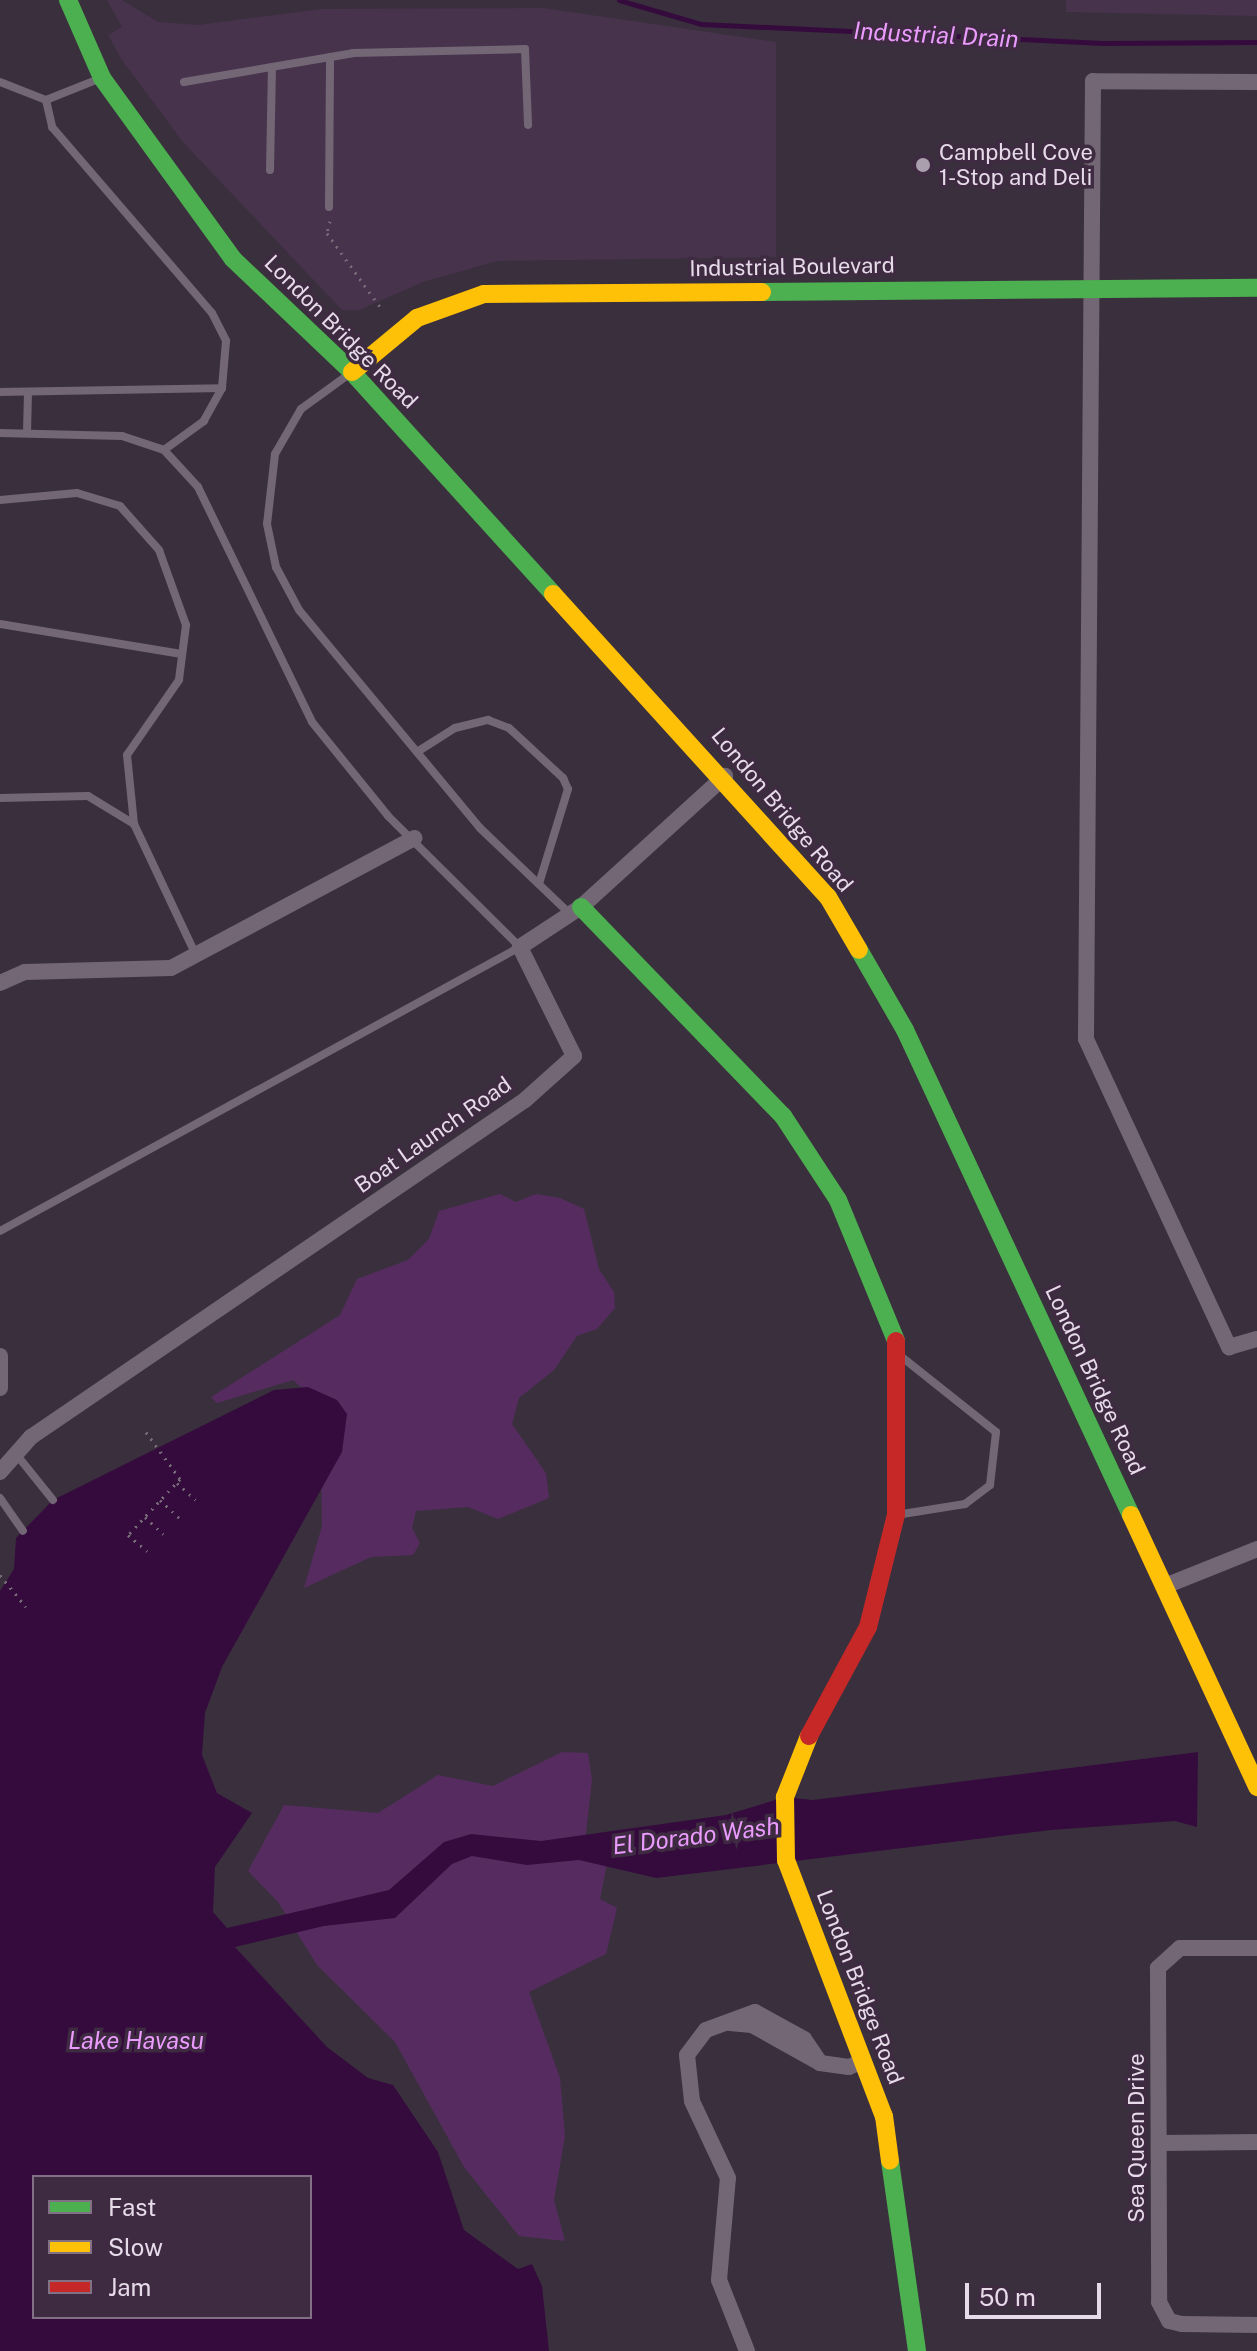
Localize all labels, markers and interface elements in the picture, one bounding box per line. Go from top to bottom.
water label: Industrial Drain [853,16,1019,54]
place label: Campbell Cove 1-Stop and Deli [939,139,1093,190]
marker: Campbell Cove 1-Stop and Deli [914,156,932,174]
street label: London Bridge Road [259,250,423,414]
street label: Industrial Boulevard [689,252,895,282]
street label: London Bridge Road [706,723,858,897]
street label: Boat Launch Road [350,1071,516,1199]
street label: London Bridge Road [1039,1281,1151,1479]
water label: El Dorado Wash [610,1811,782,1861]
street label: London Bridge Road [811,1886,909,2088]
water label: Lake Havasu [68,2027,204,2055]
street label: Sea Queen Drive [1124,2053,1150,2223]
legend [32,2175,312,2319]
text: Fast [108,2193,156,2221]
text: Slow [108,2233,163,2261]
scale bar [969,2267,1105,2317]
text: Jam [108,2273,151,2301]
text: 50 m [979,2283,1036,2311]

